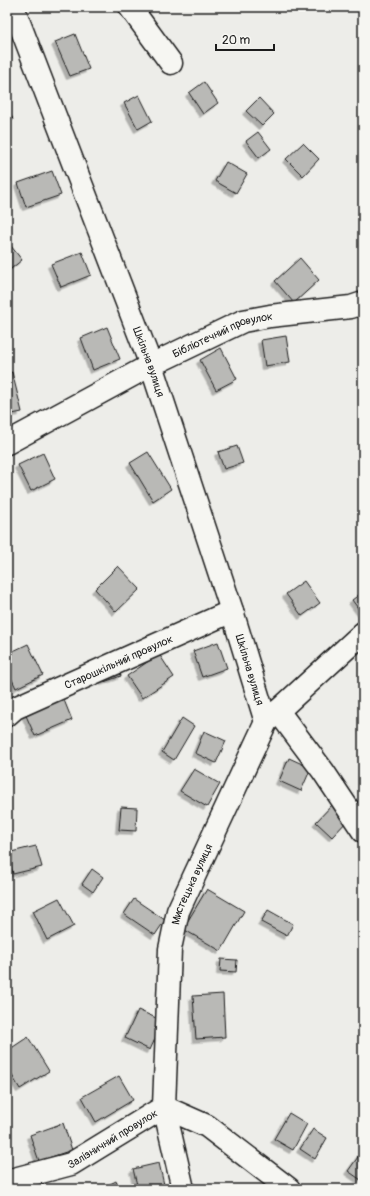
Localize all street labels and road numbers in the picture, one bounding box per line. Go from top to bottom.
street label: Бібліотечний провулок [170,309,274,360]
street label: Шкільна вулиця [130,325,168,398]
street label: Старошкільний провулок [62,632,175,692]
street label: Шкільна вулиця [233,633,267,707]
street label: Мистецька вулиця [169,842,215,926]
street label: Залізничний провулок [65,1106,160,1171]

